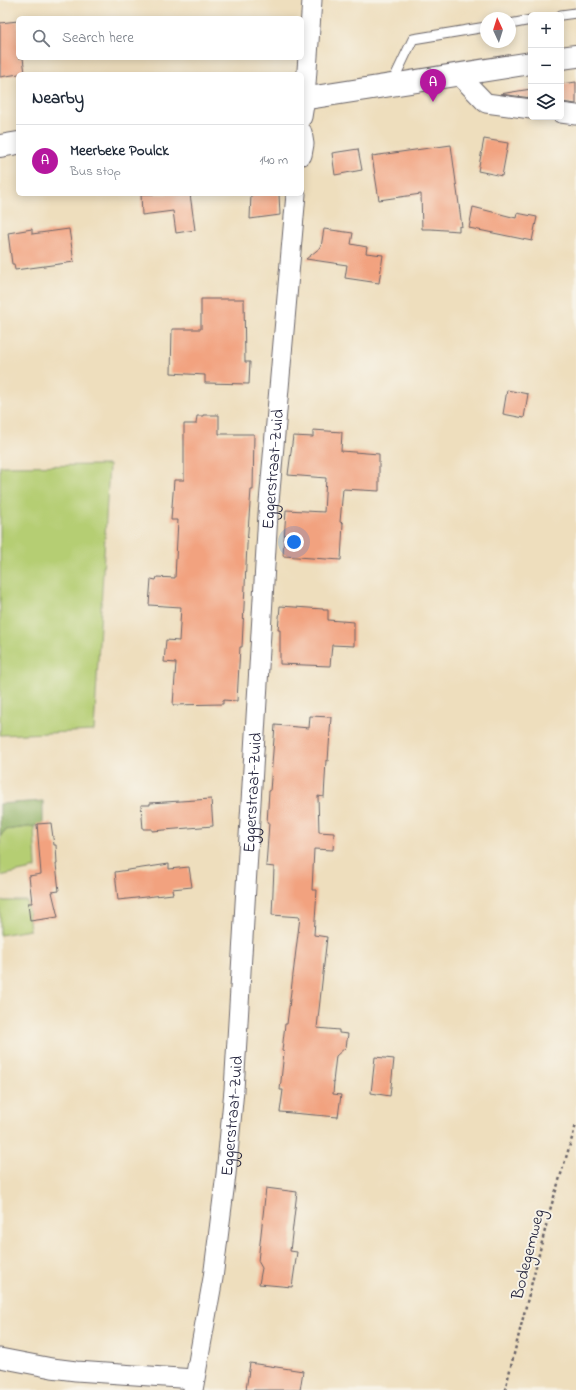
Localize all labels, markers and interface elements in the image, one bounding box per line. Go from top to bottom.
north arrow [480,12,516,48]
map controls [528,12,564,120]
button: + [528,12,564,48]
search box [16,16,304,60]
icon: search [30,27,52,49]
text: Search here [62,27,134,49]
button: − [528,48,564,84]
pin: A [420,69,446,102]
button: layers [528,84,564,120]
text: Nearby [32,86,84,111]
text: Meerbeke Poulck [70,140,169,162]
text: A [41,151,49,170]
text: 140 m [260,151,288,170]
text: Bus stop [70,162,121,181]
street label: Eggerstraat-Zuid [256,408,291,530]
your location [284,532,304,552]
street label: Eggerstraat-Zuid [237,731,269,854]
street label: Eggerstraat-Zuid [215,1055,250,1177]
street label: Bodegemweg [505,1207,554,1304]

